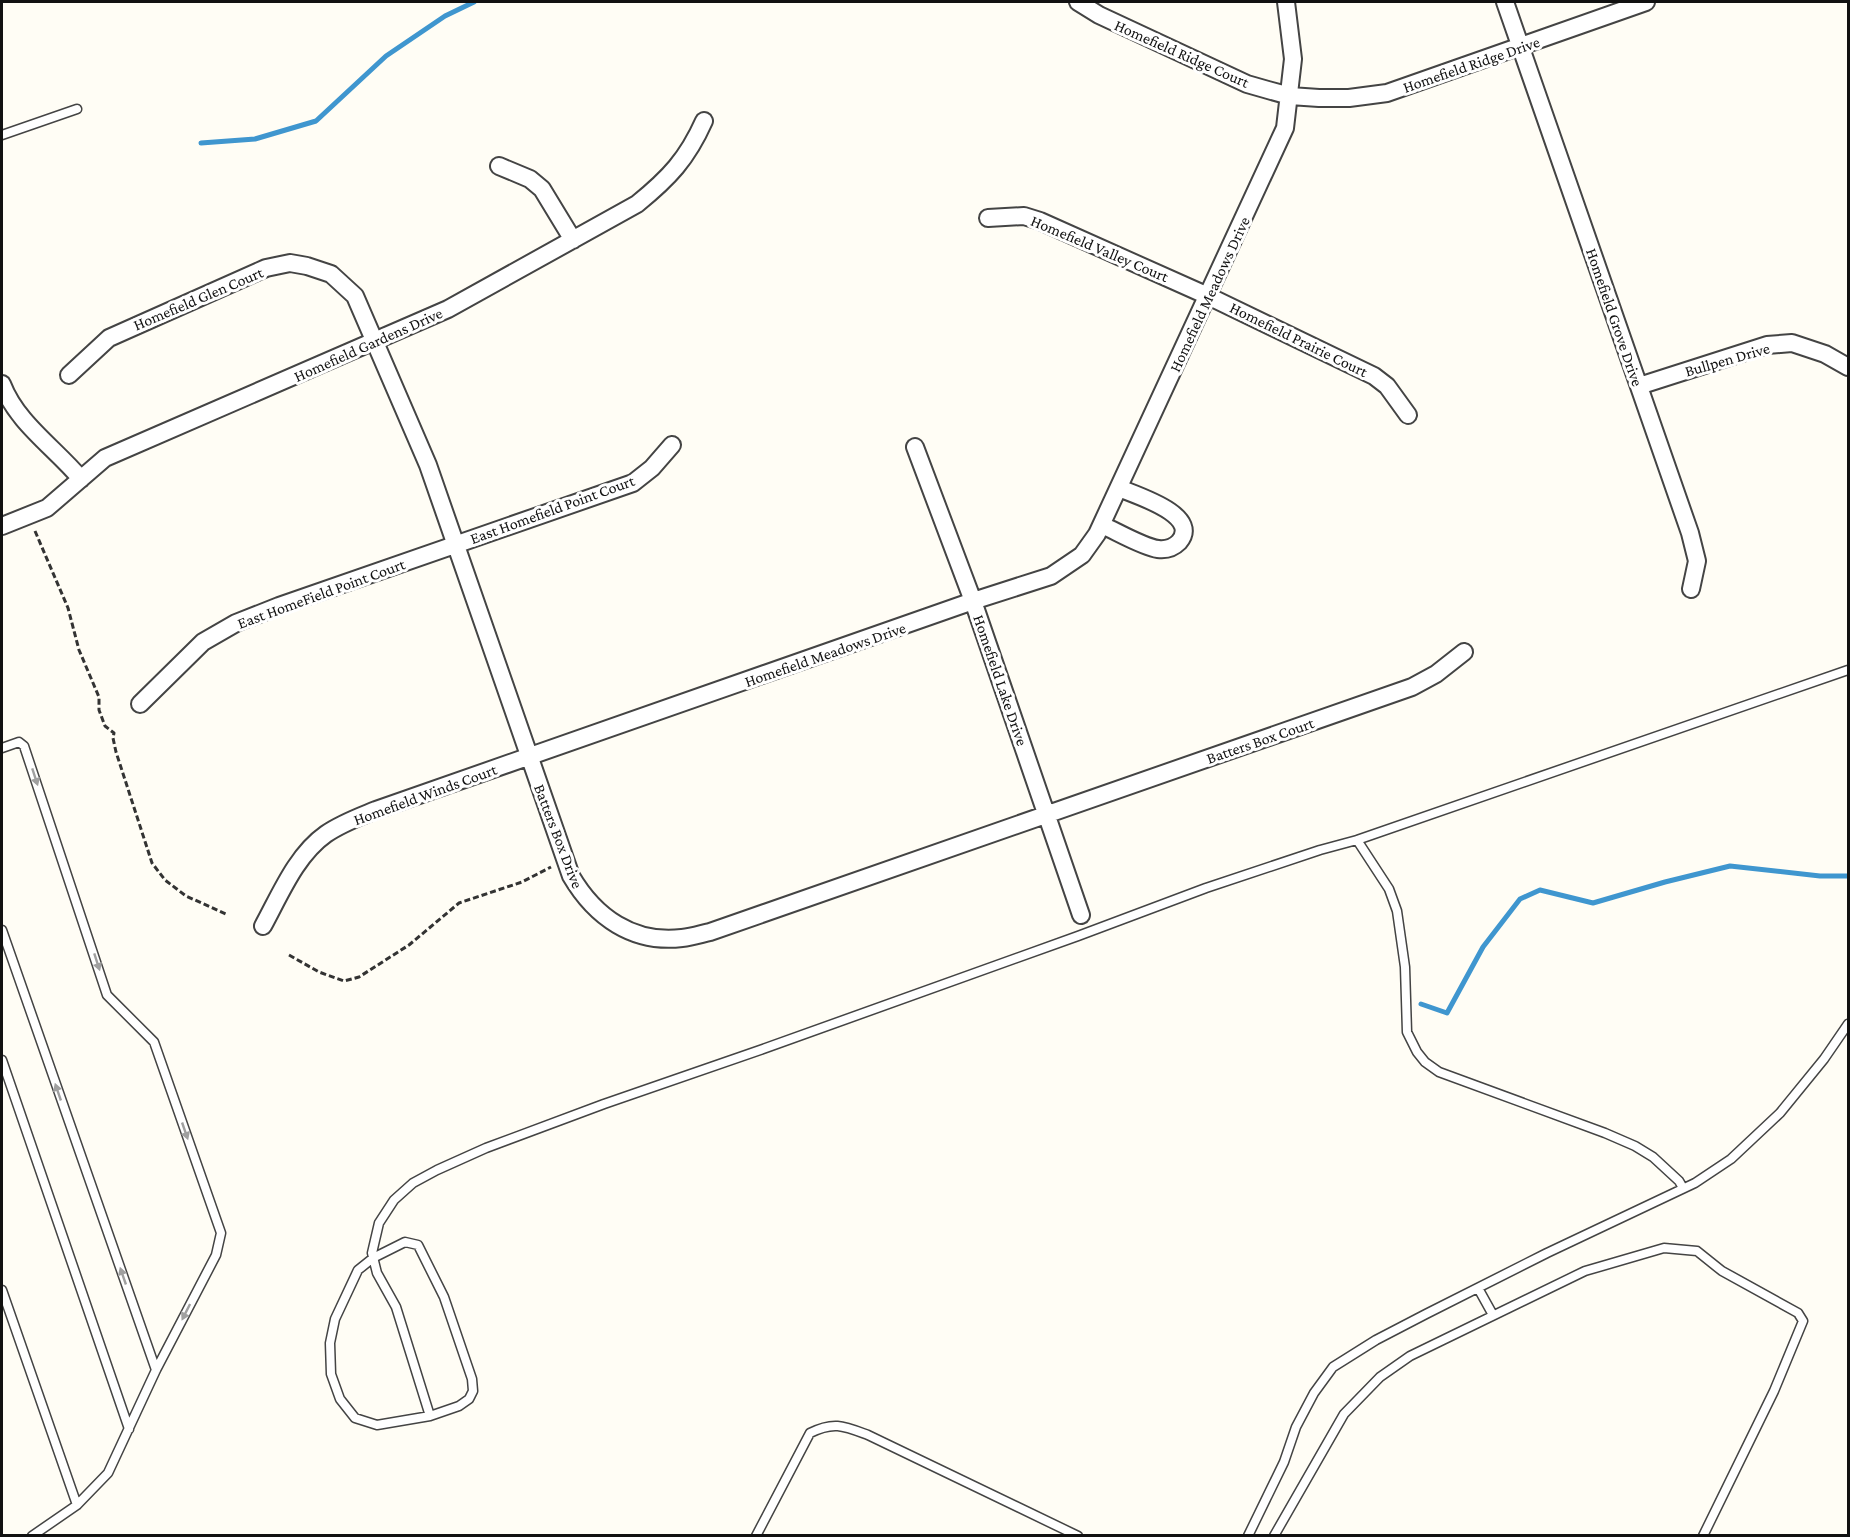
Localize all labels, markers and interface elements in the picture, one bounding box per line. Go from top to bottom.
street label: Homefield Ridge Court [1111,16,1252,92]
street label: Homefield Ridge Drive [1401,33,1542,97]
street label: Homefield Valley Court [1028,212,1172,286]
street label: Homefield Meadows Drive [1166,214,1253,375]
street label: Homefield Grove Drive [1583,246,1646,388]
street label: Homefield Glen Court [131,263,266,333]
street label: Homefield Prairie Court [1227,299,1371,381]
street label: Homefield Gardens Drive [291,304,445,385]
street label: Bullpen Drive [1683,339,1772,381]
street label: East Homefield Point Court [468,472,637,547]
street label: East HomeField Point Court [235,555,408,632]
street label: Homefield Lake Drive [970,612,1031,748]
street label: Homefield Meadows Drive [742,619,908,690]
street label: Batters Box Court [1204,714,1317,767]
street label: Homefield Winds Court [351,760,500,828]
one-way arrow [31,768,40,786]
street label: Batters Box Drive [531,782,586,891]
one-way arrow [92,953,102,971]
one-way arrow [53,1082,63,1100]
one-way arrow [181,1122,191,1140]
one-way arrow [118,1266,127,1284]
one-way arrow [182,1304,191,1321]

